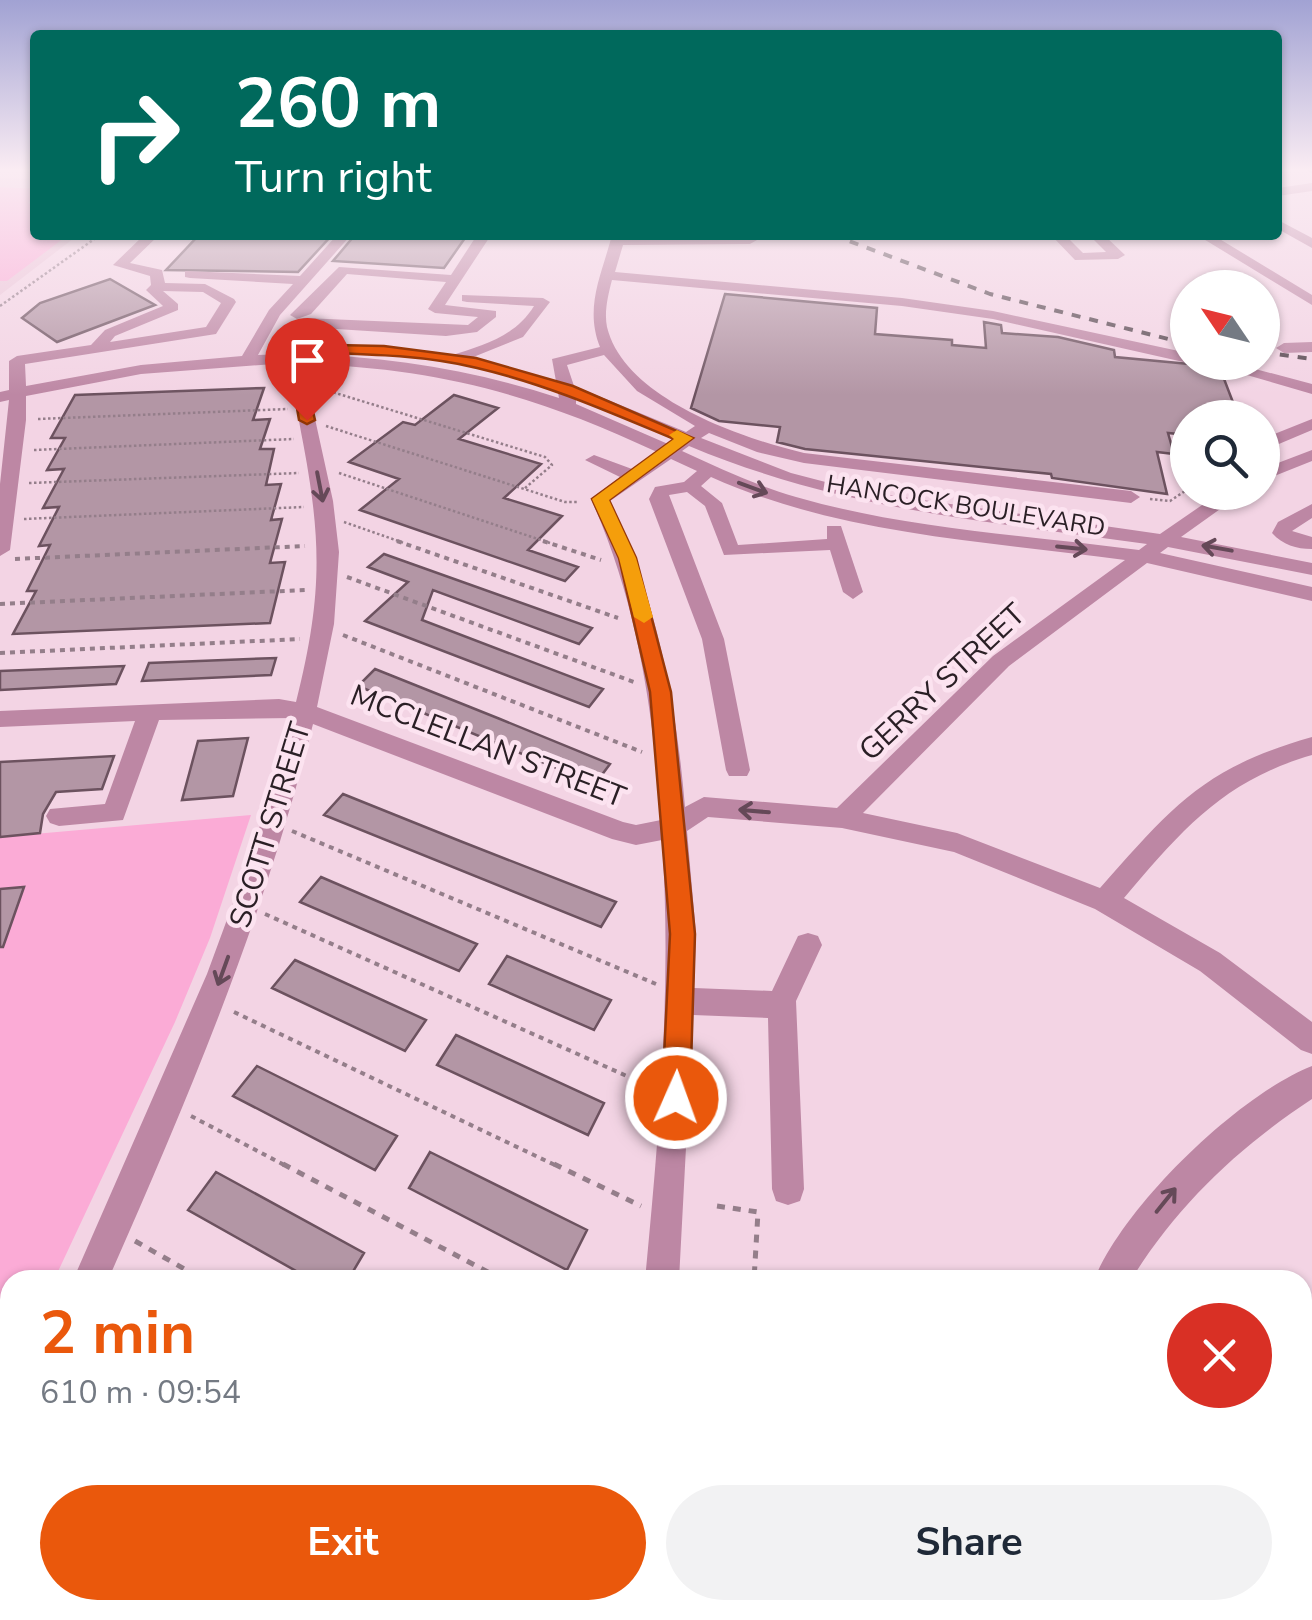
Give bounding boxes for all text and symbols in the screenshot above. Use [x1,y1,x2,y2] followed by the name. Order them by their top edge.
[235,56,441,152] text: 260 m
[70,70,200,200] icon: right
[235,147,432,208] text: Turn right
[1170,270,1280,380] north arrow
[1170,270,1280,510] map controls
[265,318,350,421] pin
[280,333,335,388] icon: arrive
[1170,400,1280,510] button: search
[824,467,1108,545] street label: HANCOCK BOULEVARD
[311,470,330,503] one-way arrow
[737,480,768,498] one-way arrow
[1201,538,1234,557] one-way arrow
[1055,539,1088,558] one-way arrow
[850,595,1034,770] street label: GERRY STREET
[344,675,631,818] street label: MCCLELLAN STREET
[220,717,321,933] street label: SCOTT STREET
[738,802,770,821] one-way arrow
[213,955,231,986] one-way arrow
[624,1046,728,1150] position arrow
[1155,1188,1177,1214] one-way arrow
[40,1292,195,1374] text: 2 min
[1167,1303,1272,1408] button: close
[40,1371,241,1414] text: 610 m · 09:54
[40,1485,646,1600] button: Exit
[666,1485,1272,1600] button: Share

